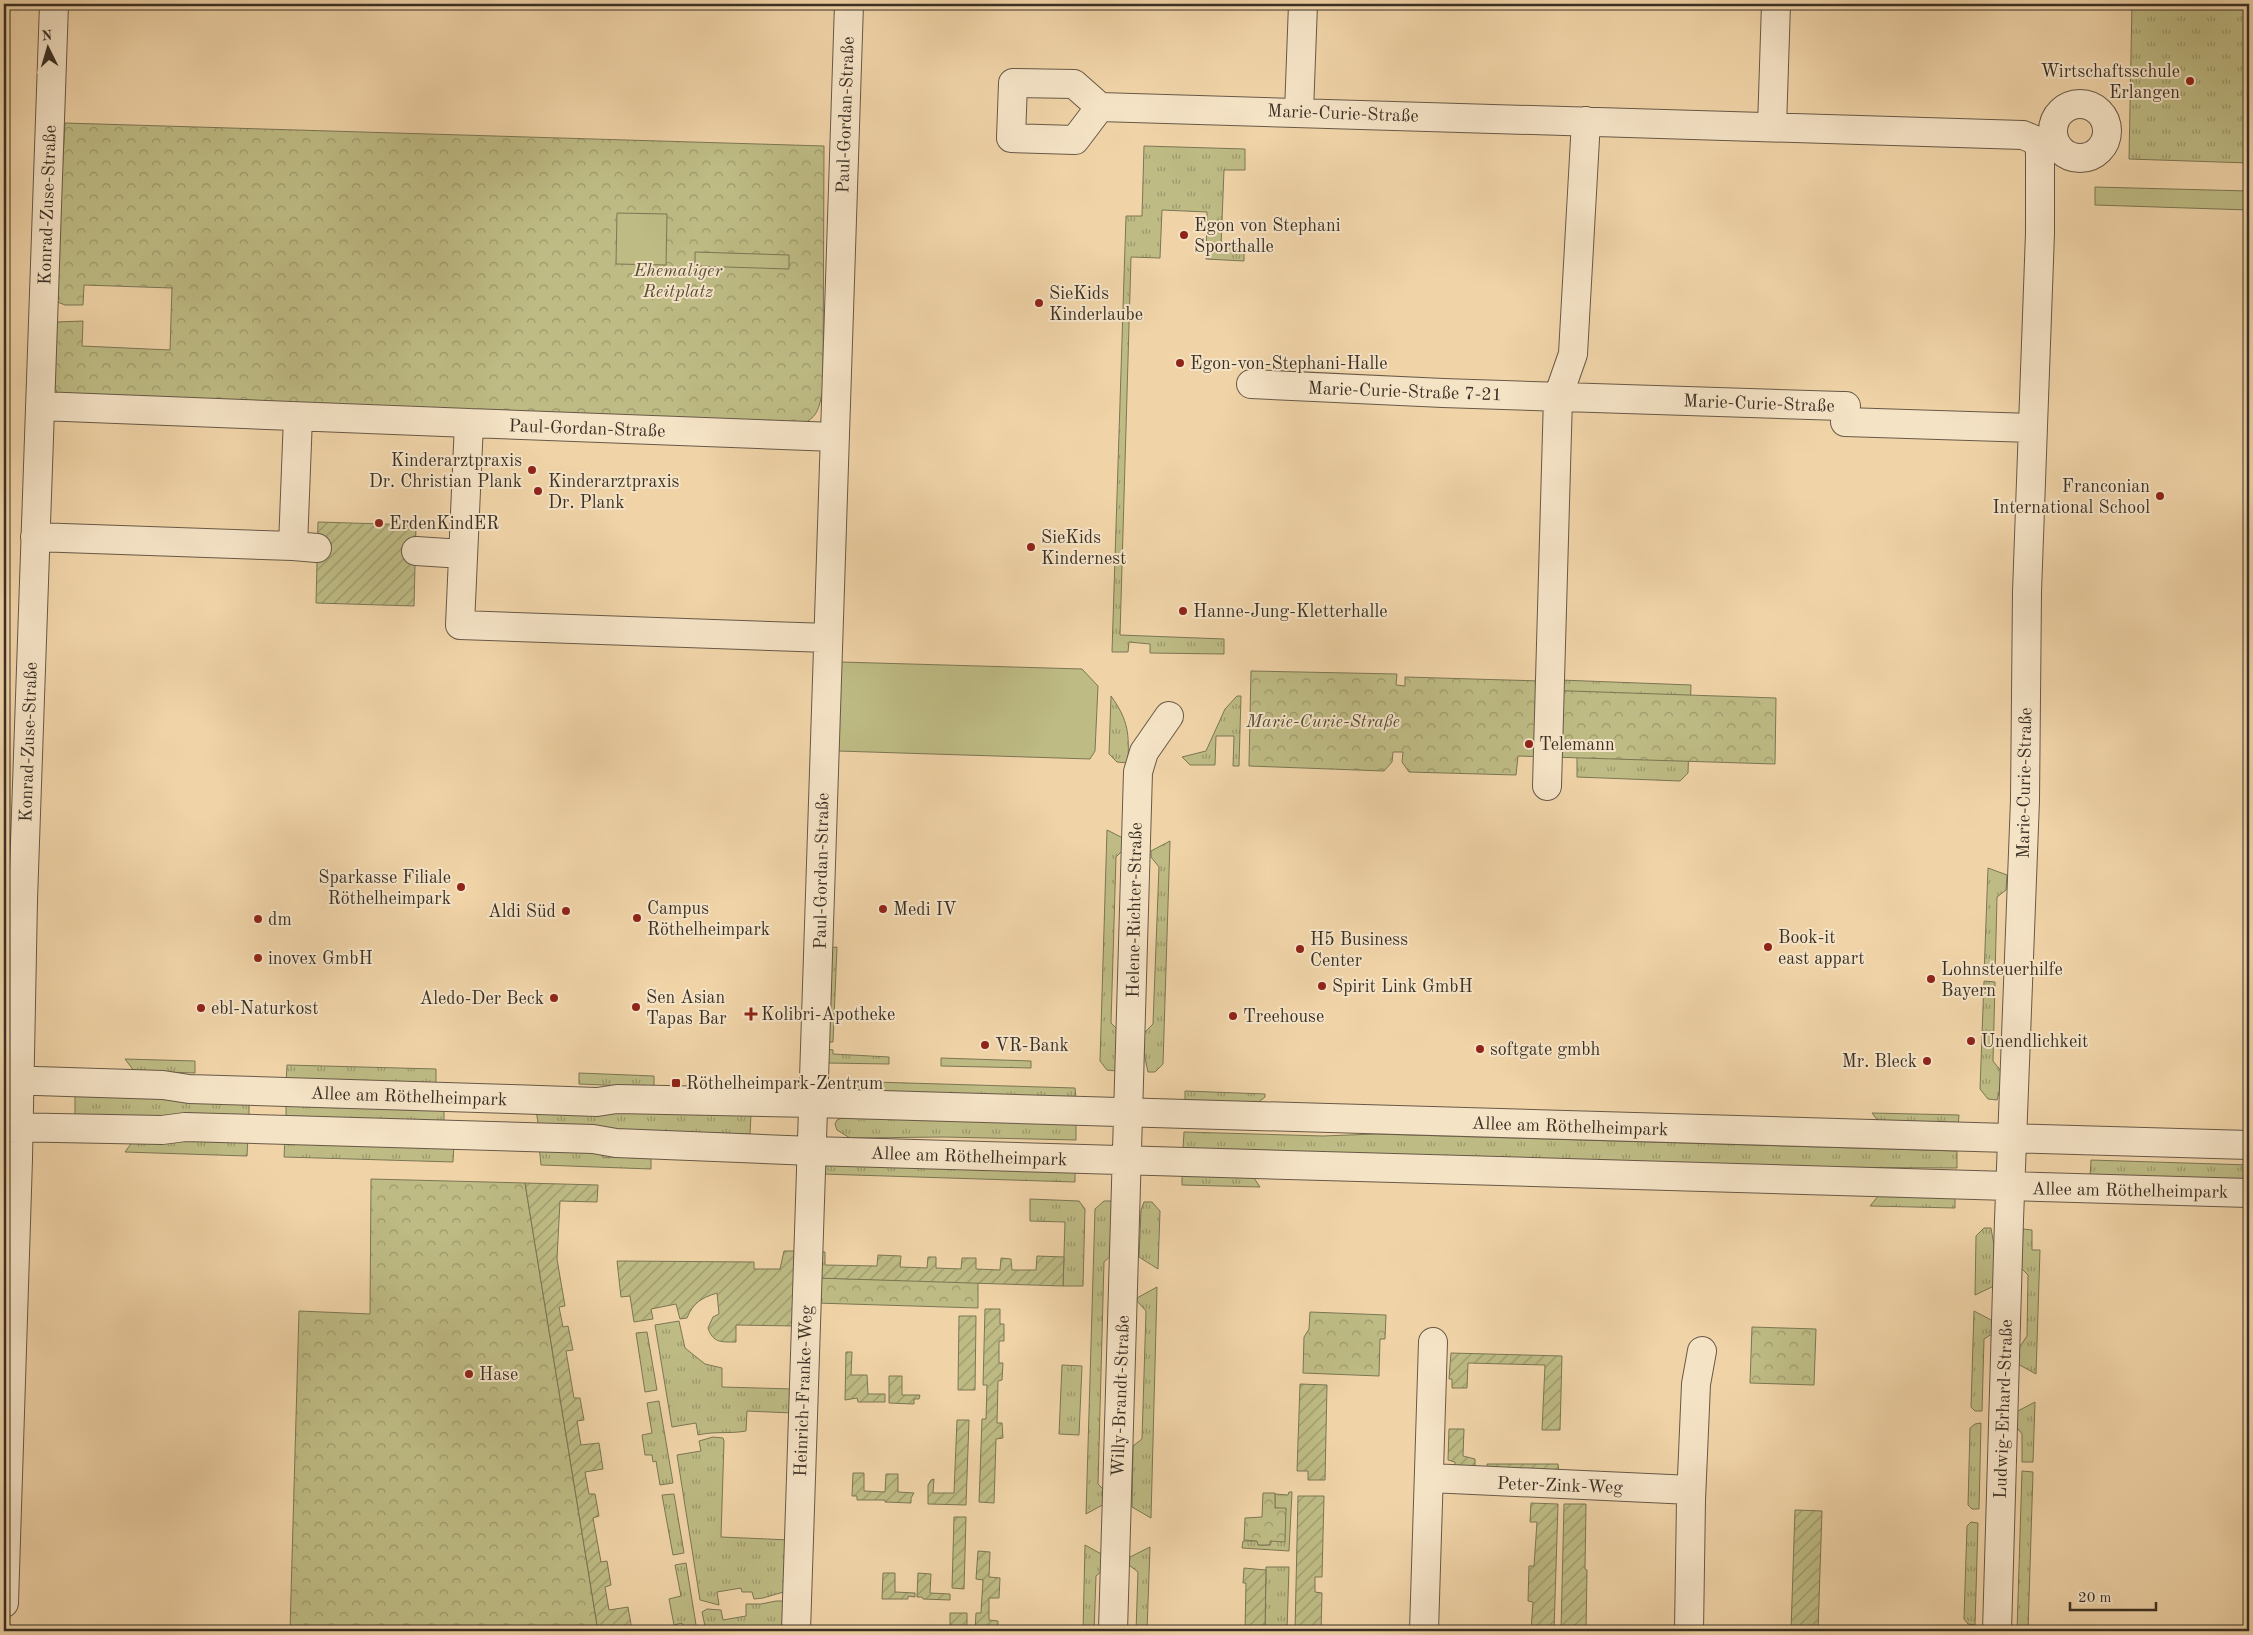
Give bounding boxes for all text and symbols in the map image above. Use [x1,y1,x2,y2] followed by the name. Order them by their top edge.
[22,22,72,72] north arrow
[41,29,53,43] text: N
[834,36,858,194] street label: Paul-Gordan-Straße
[2040,63,2180,102] place label: Wirtschaftsschule Erlangen
[2184,75,2196,87] marker: Wirtschaftsschule Erlangen
[1267,102,1419,126] street label: Marie-Curie-Straße
[36,125,60,285] street label: Konrad-Zuse-Straße
[1194,217,1341,256] place label: Egon von Stephani Sporthalle
[1178,229,1190,241] marker: Egon von Stephani Sporthalle
[633,262,723,301] park label: Ehemaliger Reitplatz
[1049,285,1143,324] place label: SieKids Kinderlaube
[1033,297,1045,309] marker: SieKids Kinderlaube
[1190,355,1388,373] place label: Egon-von-Stephani-Halle
[1174,357,1186,369] marker: Egon-von-Stephani-Halle
[1307,380,1502,404] street label: Marie-Curie-Straße 7-21
[1683,392,1835,416] street label: Marie-Curie-Straße
[508,417,666,441] street label: Paul-Gordan-Straße
[369,452,522,491] place label: Kinderarztpraxis Dr. Christian Plank
[526,464,538,476] marker: Kinderarztpraxis Dr. Christian Plank
[548,473,680,512] place label: Kinderarztpraxis Dr. Plank
[1993,478,2150,517] place label: Franconian International School
[532,485,544,497] marker: Kinderarztpraxis Dr. Plank
[2154,490,2166,502] marker: Franconian International School
[389,515,499,533] place label: ErdenKindER
[373,517,385,529] marker: ErdenKindER
[1041,529,1126,568] place label: SieKids Kindernest
[1025,541,1037,553] marker: SieKids Kindernest
[1193,603,1388,621] place label: Hanne-Jung-Kletterhalle
[1177,605,1189,617] marker: Hanne-Jung-Kletterhalle
[17,662,41,822] street label: Konrad-Zuse-Straße
[2015,707,2035,859] street label: Marie-Curie-Straße
[1245,713,1400,731] park label: Marie-Curie-Straße
[1539,736,1615,754] place label: Telemann
[1523,738,1535,750] marker: Telemann
[812,792,832,950] street label: Paul-Gordan-Straße
[1124,822,1146,998] street label: Helene-Richter-Straße
[318,869,451,908] place label: Sparkasse Filiale Röthelheimpark
[455,881,467,893] marker: Sparkasse Filiale Röthelheimpark
[647,900,770,939] place label: Campus Röthelheimpark
[893,901,957,919] place label: Medi IV
[488,903,556,921] place label: Aldi Süd
[877,903,889,915] marker: Medi IV
[560,905,572,917] marker: Aldi Süd
[268,911,292,929] place label: dm
[631,912,643,924] marker: Campus Röthelheimpark
[252,913,264,925] marker: dm
[1778,929,1864,968] place label: Book-it east appart
[1310,931,1408,970] place label: H5 Business Center
[1762,941,1774,953] marker: Book-it east appart
[1294,943,1306,955] marker: H5 Business Center
[268,950,373,968] place label: inovex GmbH
[252,952,264,964] marker: inovex GmbH
[1941,961,2063,1000] place label: Lohnsteuerhilfe Bayern
[1925,973,1937,985] marker: Lohnsteuerhilfe Bayern
[1332,978,1473,996] place label: Spirit Link GmbH
[1316,980,1328,992] marker: Spirit Link GmbH
[646,989,727,1028] place label: Sen Asian Tapas Bar
[419,990,544,1008] place label: Aledo-Der Beck
[548,992,560,1004] marker: Aledo-Der Beck
[211,1000,318,1018] place label: ebl-Naturkost
[630,1001,642,1013] marker: Sen Asian Tapas Bar
[195,1002,207,1014] marker: ebl-Naturkost
[761,1006,895,1024] place label: Kolibri-Apotheke
[745,1008,757,1020] marker: Kolibri-Apotheke
[1243,1008,1324,1026] place label: Treehouse
[1227,1010,1239,1022] marker: Treehouse
[1981,1033,2088,1051] place label: Unendlichkeit
[1965,1035,1977,1047] marker: Unendlichkeit
[995,1037,1069,1055] place label: VR-Bank
[979,1039,991,1051] marker: VR-Bank
[1490,1041,1600,1059] place label: softgate gmbh
[1474,1043,1486,1055] marker: softgate gmbh
[1842,1053,1917,1071] place label: Mr. Bleck
[1921,1055,1933,1067] marker: Mr. Bleck
[686,1075,883,1093] place label: Röthelheimpark-Zentrum
[670,1077,682,1089] marker: Röthelheimpark-Zentrum
[310,1085,507,1109] street label: Allee am Röthelheimpark
[1471,1115,1668,1139] street label: Allee am Röthelheimpark
[870,1145,1067,1169] street label: Allee am Röthelheimpark
[2032,1180,2228,1202] street label: Allee am Röthelheimpark
[792,1305,816,1477] street label: Heinrich-Franke-Weg
[1109,1315,1133,1477] street label: Willy-Brandt-Straße
[1992,1319,2016,1499] street label: Ludwig-Erhard-Straße
[479,1366,518,1384] place label: Hase
[463,1368,475,1380] marker: Hase
[1497,1475,1624,1497] street label: Peter-Zink-Weg
[2070,1580,2157,1612] scale bar
[2078,1591,2112,1606] text: 20 m

